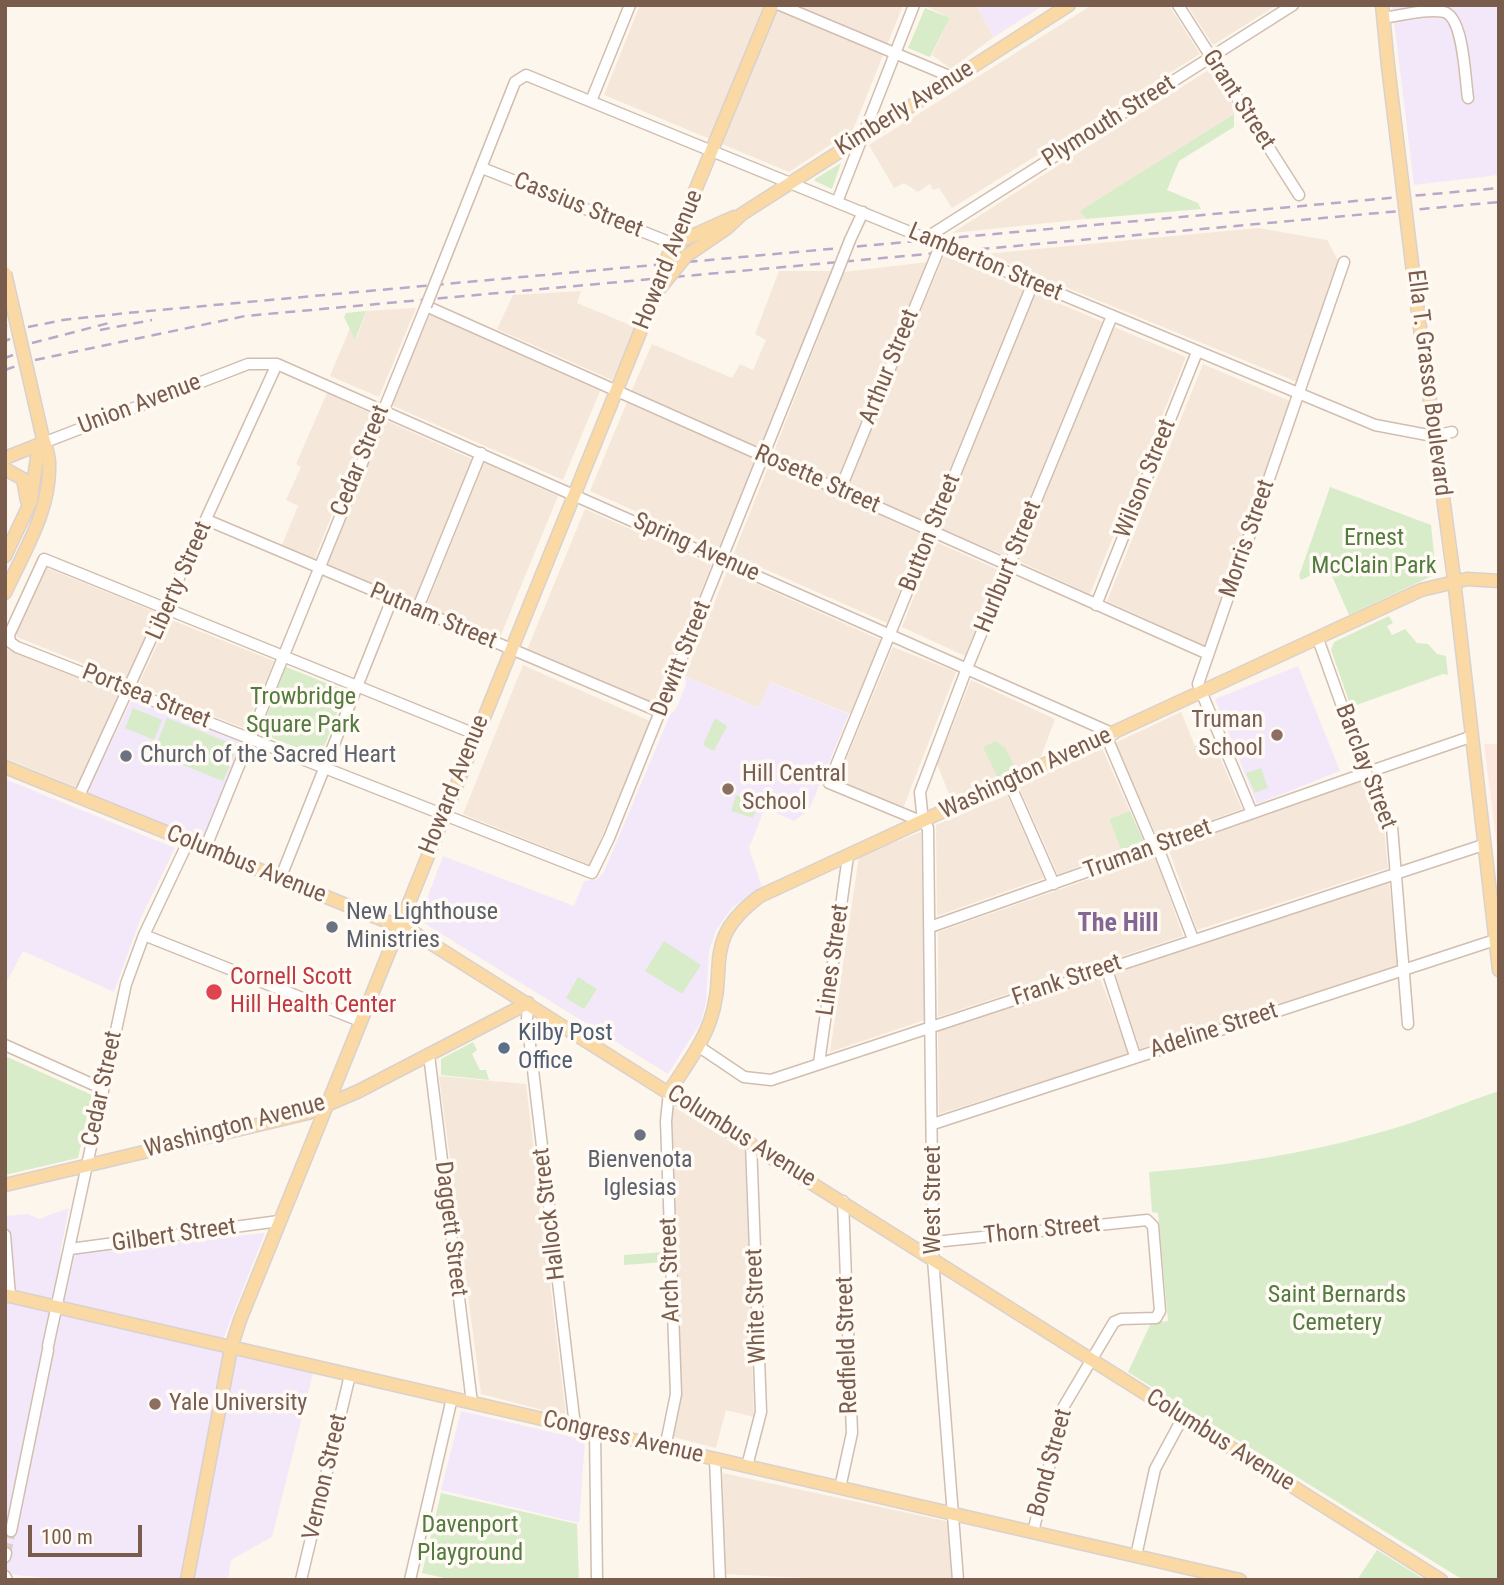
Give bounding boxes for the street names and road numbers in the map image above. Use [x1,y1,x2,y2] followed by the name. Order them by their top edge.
[1195,45,1281,155] street label: Grant Street
[831,55,979,163] street label: Kimberly Avenue
[1037,70,1181,174] street label: Plymouth Street
[509,167,647,245] street label: Cassius Street
[628,186,710,334] street label: Howard Avenue
[904,218,1066,308] street label: Lamberton Street
[1400,268,1456,498] street label: Ella T. Grasso Boulevard
[854,305,926,429] street label: Arthur Street
[75,368,205,442] street label: Union Avenue
[326,401,396,521] street label: Cedar Street
[1109,415,1183,543] street label: Wilson Street
[750,440,884,520] street label: Rosette Street
[894,470,968,596] street label: Button Street
[1214,476,1282,602] street label: Morris Street
[970,497,1048,637] street label: Hurlburt Street
[628,507,764,589] street label: Spring Avenue
[141,517,219,645] street label: Liberty Street
[365,577,501,657] street label: Putnam Street
[646,597,718,721] street label: Dewitt Street
[78,658,214,736] street label: Portsea Street
[1328,701,1402,833] street label: Barclay Street
[414,711,496,859] street label: Howard Avenue
[936,722,1116,826] street label: Washington Avenue
[1080,814,1216,886] street label: Truman Street
[162,820,330,910] street label: Columbus Avenue
[812,902,856,1018] street label: Lines Street
[1009,949,1125,1013] street label: Frank Street
[1146,997,1282,1065] street label: Adeline Street
[77,1029,129,1149] street label: Cedar Street
[661,1080,821,1194] street label: Columbus Avenue
[141,1089,329,1165] street label: Washington Avenue
[528,1146,572,1282] street label: Hallock Street
[920,1146,948,1254] street label: West Street
[427,1160,473,1298] street label: Daggett Street
[982,1211,1102,1251] street label: Thorn Street
[110,1213,238,1259] street label: Gilbert Street
[655,1217,687,1323] street label: Arch Street
[741,1248,773,1364] street label: White Street
[831,1276,865,1414] street label: Redfield Street
[1140,1384,1300,1498] street label: Columbus Avenue
[540,1406,706,1470] street label: Congress Avenue
[1023,1406,1079,1520] street label: Bond Street
[298,1411,354,1543] street label: Vernon Street

